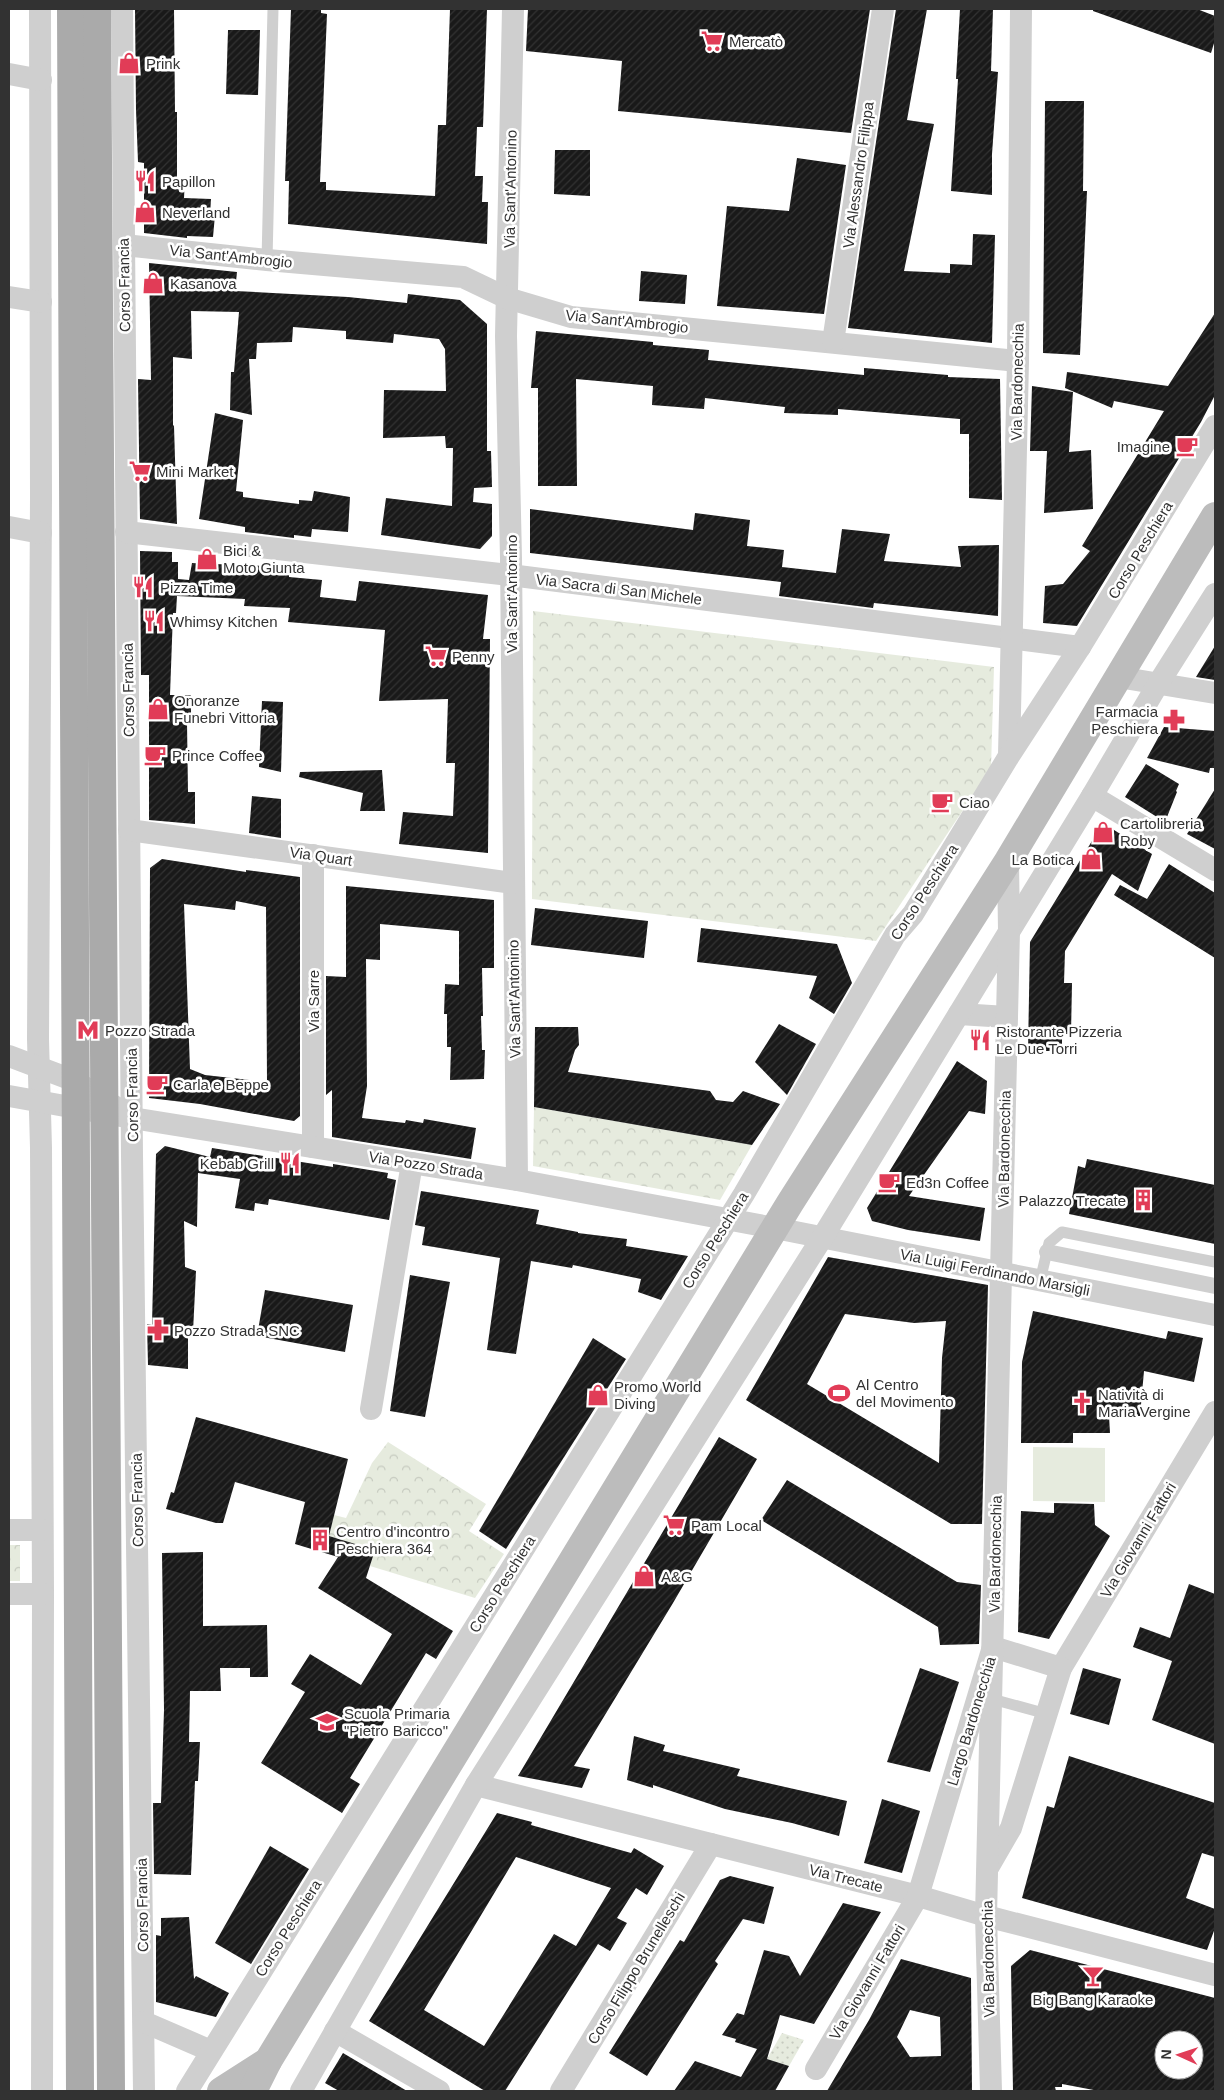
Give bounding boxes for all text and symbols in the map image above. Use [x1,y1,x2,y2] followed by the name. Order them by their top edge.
[699,28,725,54] supermarket icon: Mercatò
[729,33,783,50] place label: Mercatò
[116,50,142,76] shop icon: Prink
[146,55,181,72] place label: Prink
[839,100,877,250] street label: Via Alessandro Filippa
[500,130,520,248] street label: Via Sant'Antonino
[132,168,158,194] restaurant icon: Papillon
[162,173,215,190] place label: Papillon
[132,199,158,225] shop icon: Neverland
[162,204,230,221] place label: Neverland
[115,237,133,332] street label: Corso Francia
[169,241,293,271] street label: Via Sant'Ambrogio
[140,270,166,296] shop icon: Kasanova
[170,275,237,292] place label: Kasanova
[565,306,689,336] street label: Via Sant'Ambrogio
[1007,323,1027,441] street label: Via Bardonecchia
[1174,433,1200,459] cafe icon: Imagine
[1117,438,1170,455] place label: Imagine
[127,458,153,484] supermarket icon: Mini Market
[156,463,234,480] place label: Mini Market
[1104,498,1176,602] street label: Corso Peschiera
[503,535,520,653] street label: Via Sant'Antonino
[223,542,305,576] place label: Bici & Moto Giunta
[194,546,220,572] shop icon: Bici & Moto Giunta
[535,570,703,608] street label: Via Sacra di San Michele
[130,574,156,600] restaurant icon: Pizza Time
[160,579,233,596] place label: Pizza Time
[141,608,167,634] restaurant icon: Whimsy Kitchen
[170,613,278,630] place label: Whimsy Kitchen
[119,642,137,737] street label: Corso Francia
[423,643,449,669] supermarket icon: Penny
[452,648,495,665] place label: Penny
[174,692,276,726] place label: Onoranze Funebri Vittoria
[145,696,171,722] shop icon: Onoranze Funebri Vittoria
[1091,703,1159,737] place label: Farmacia Peschiera
[1161,707,1187,733] pharmacy icon: Farmacia Peschiera
[142,742,168,768] cafe icon: Prince Coffee
[172,747,263,764] place label: Prince Coffee
[929,789,955,815] cafe icon: Ciao
[959,794,990,811] place label: Ciao
[1120,815,1202,849] place label: Cartolibreria Roby
[1090,819,1116,845] shop icon: Cartolibreria Roby
[887,840,962,943] street label: Corso Peschiera
[289,843,354,869] street label: Via Quart
[1078,846,1104,872] shop icon: La Botica
[1011,851,1075,868] place label: La Botica
[504,940,524,1058] street label: Via Sant'Antonino
[305,970,322,1032] street label: Via Sarre
[75,1017,101,1043] metro station icon: Pozzo Strada
[105,1022,196,1039] place label: Pozzo Strada
[996,1023,1123,1057] place label: Ristorante Pizzeria Le Due Torri
[967,1027,993,1053] restaurant icon: Ristorante Pizzeria Le Due Torri
[123,1047,141,1142] street label: Corso Francia
[144,1071,170,1097] cafe icon: Carla e Beppe
[173,1076,269,1093] place label: Carla e Beppe
[994,1090,1014,1208] street label: Via Bardonecchia
[368,1148,485,1183] street label: Via Pozzo Strada
[277,1150,303,1176] restaurant icon: Kebab Grill
[200,1155,274,1172] place label: Kebab Grill
[876,1169,902,1195] cafe icon: Ed3n Coffee
[906,1174,989,1191] place label: Ed3n Coffee
[1130,1187,1156,1213] building icon: Palazzo Trecate
[678,1188,752,1292] street label: Corso Peschiera
[1018,1192,1126,1209] place label: Palazzo Trecate
[899,1245,1091,1299] street label: Via Luigi Ferdinando Marsigli
[145,1317,171,1343] pharmacy icon: Pozzo Strada SNC
[174,1322,300,1339] place label: Pozzo Strada SNC
[856,1376,954,1410] place label: Al Centro del Movimento
[614,1378,701,1412] place label: Promo World Diving
[826,1380,852,1406] sports icon: Al Centro del Movimento
[585,1382,611,1408] shop icon: Promo World Diving
[1098,1386,1191,1420] place label: Natività di Maria Vergine
[1069,1390,1095,1416] church icon: Natività di Maria Vergine
[128,1452,146,1547] street label: Corso Francia
[1097,1479,1179,1601] street label: Via Giovanni Fattori
[985,1495,1005,1613] street label: Via Bardonecchia
[661,1512,687,1538] supermarket icon: Pam Local
[691,1517,762,1534] place label: Pam Local
[336,1523,450,1557] place label: Centro d'incontro Peschiera 364
[307,1527,333,1553] building icon: Centro d'incontro Peschiera 364
[465,1532,539,1636] street label: Corso Peschiera
[631,1563,657,1589] shop icon: A&G
[661,1568,693,1585] place label: A&G
[943,1654,999,1788] street label: Largo Bardonecchia
[344,1705,451,1739] place label: Scuola Primaria "Pietro Baricco"
[314,1709,340,1735] school or university icon: Scuola Primaria "Pietro Baricco"
[133,1857,151,1952] street label: Corso Francia
[807,1861,885,1895] street label: Via Trecate
[251,1876,325,1980] street label: Corso Peschiera
[584,1889,688,2047] street label: Corso Filippo Brunelleschi
[978,1900,998,2018] street label: Via Bardonecchia
[826,1921,908,2043] street label: Via Giovanni Fattori
[1080,1963,1106,1989] bar icon: Big Bang Karaoke
[1033,1991,1153,2008] place label: Big Bang Karaoke
[1154,2030,1204,2080] north arrow
[1158,2049,1174,2060] text: N

